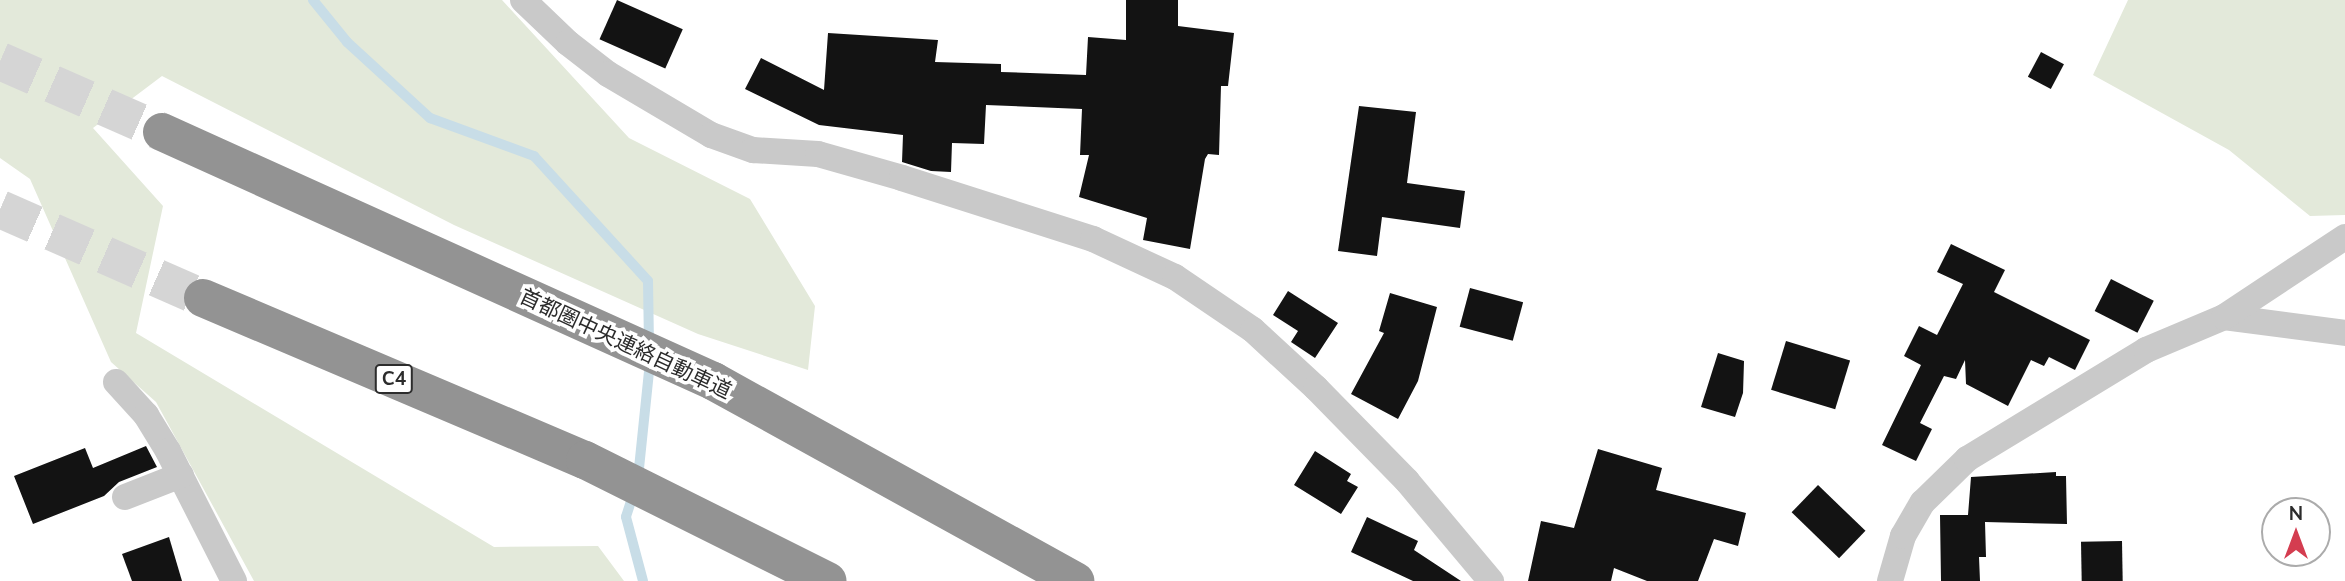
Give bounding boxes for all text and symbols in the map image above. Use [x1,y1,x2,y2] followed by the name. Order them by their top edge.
[516,283,736,403] street label: 首都圏中央連絡自動車道
[375,364,413,394] road number: C4
[2261,497,2331,567] north arrow
[2289,501,2303,525] text: N

